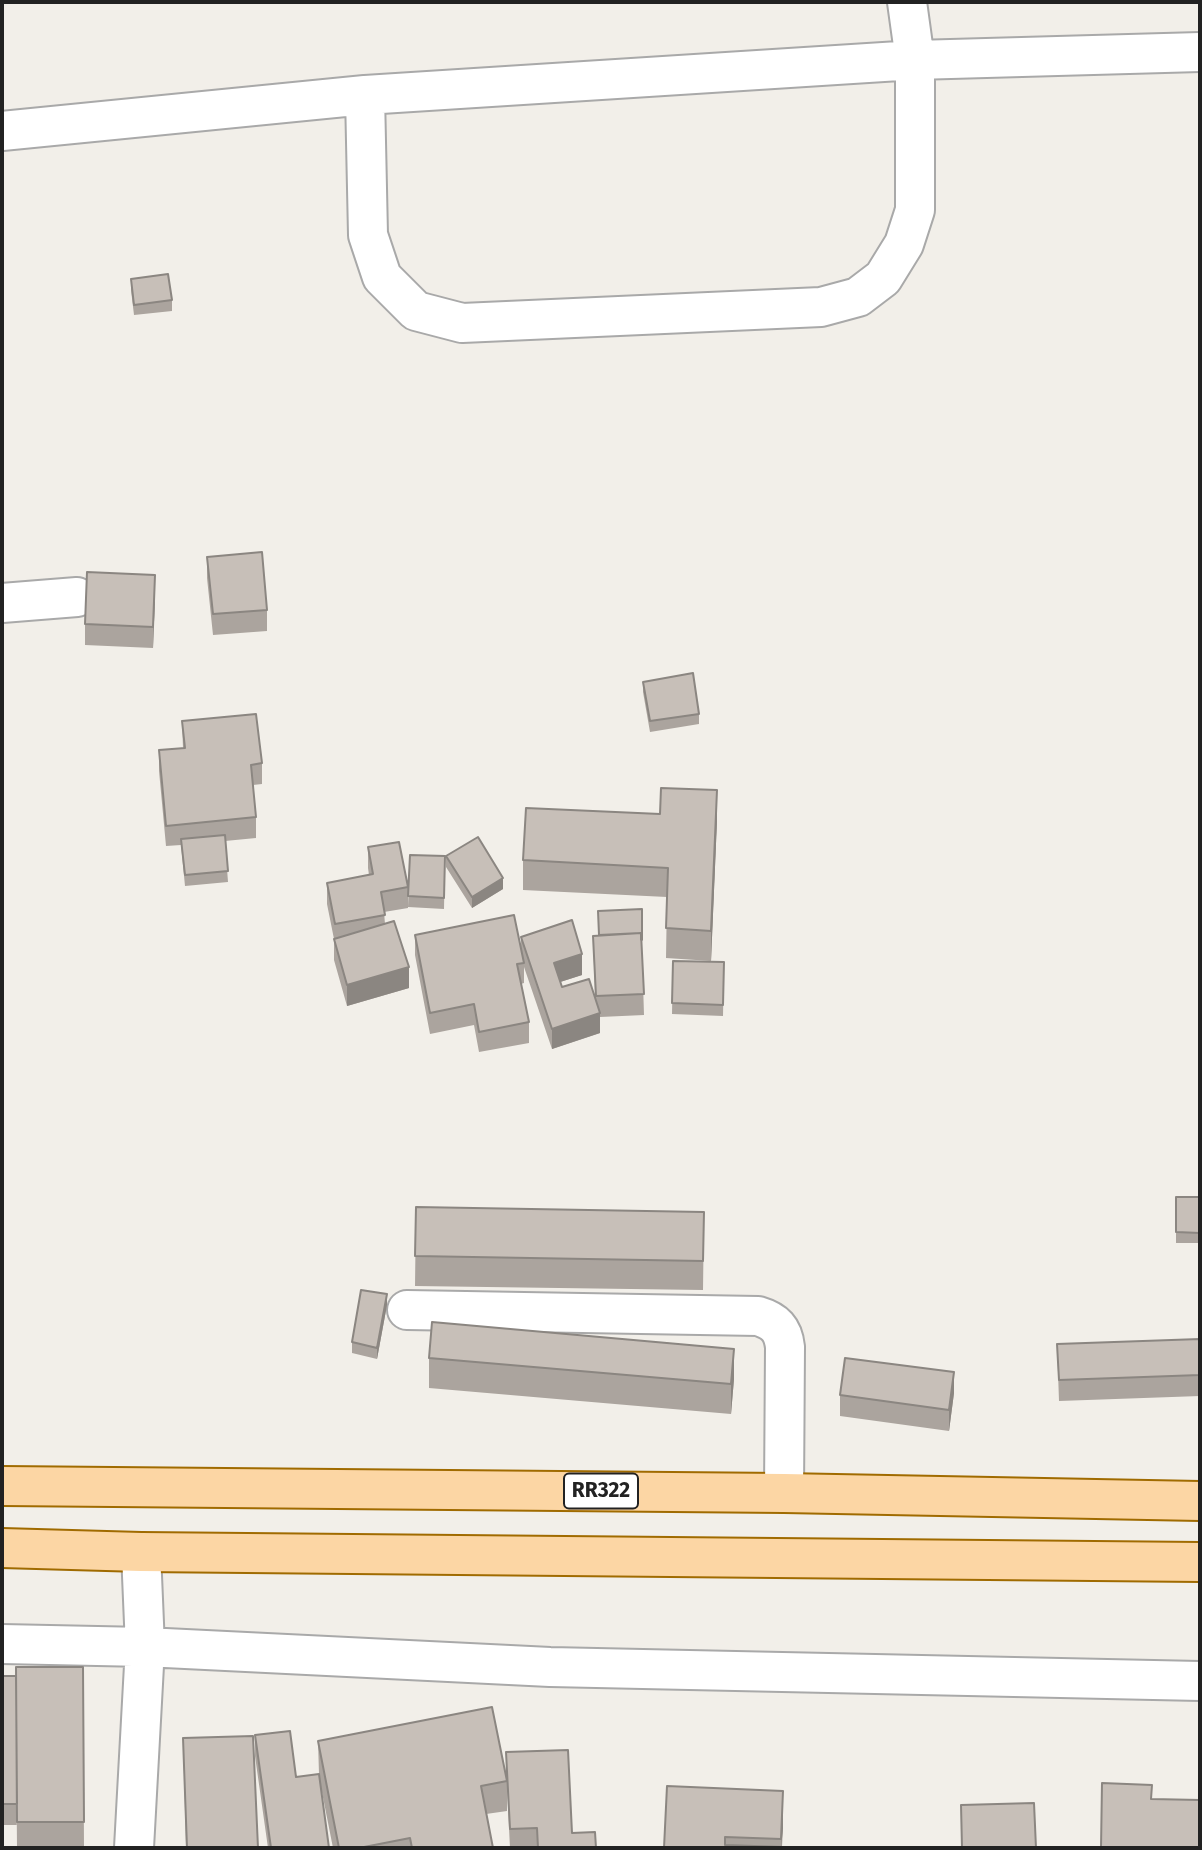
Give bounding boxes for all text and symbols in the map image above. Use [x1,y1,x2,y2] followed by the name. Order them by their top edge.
[564,1474,638,1508] road number: RR322

